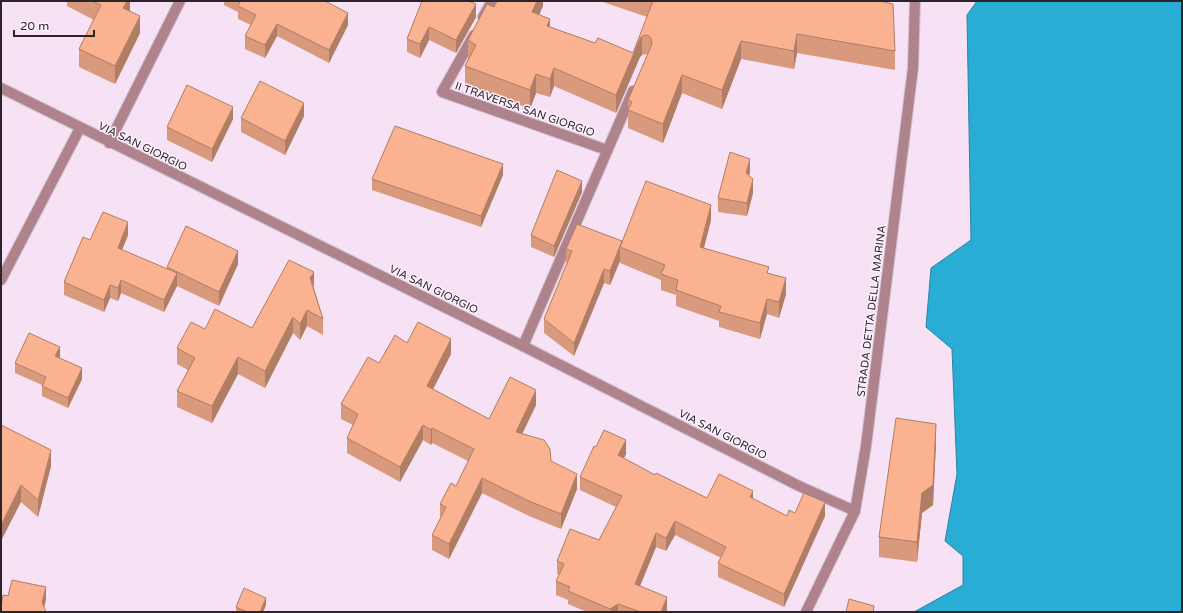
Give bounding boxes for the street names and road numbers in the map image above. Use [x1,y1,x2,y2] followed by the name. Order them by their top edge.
[453,79,597,140] street label: II TRAVERSA SAN GIORGIO
[96,119,189,174] street label: VIA SAN GIORGIO
[855,224,888,398] street label: STRADA DETTA DELLA MARINA
[387,262,480,317] street label: VIA SAN GIORGIO
[677,407,769,462] street label: VIA SAN GIORGIO

